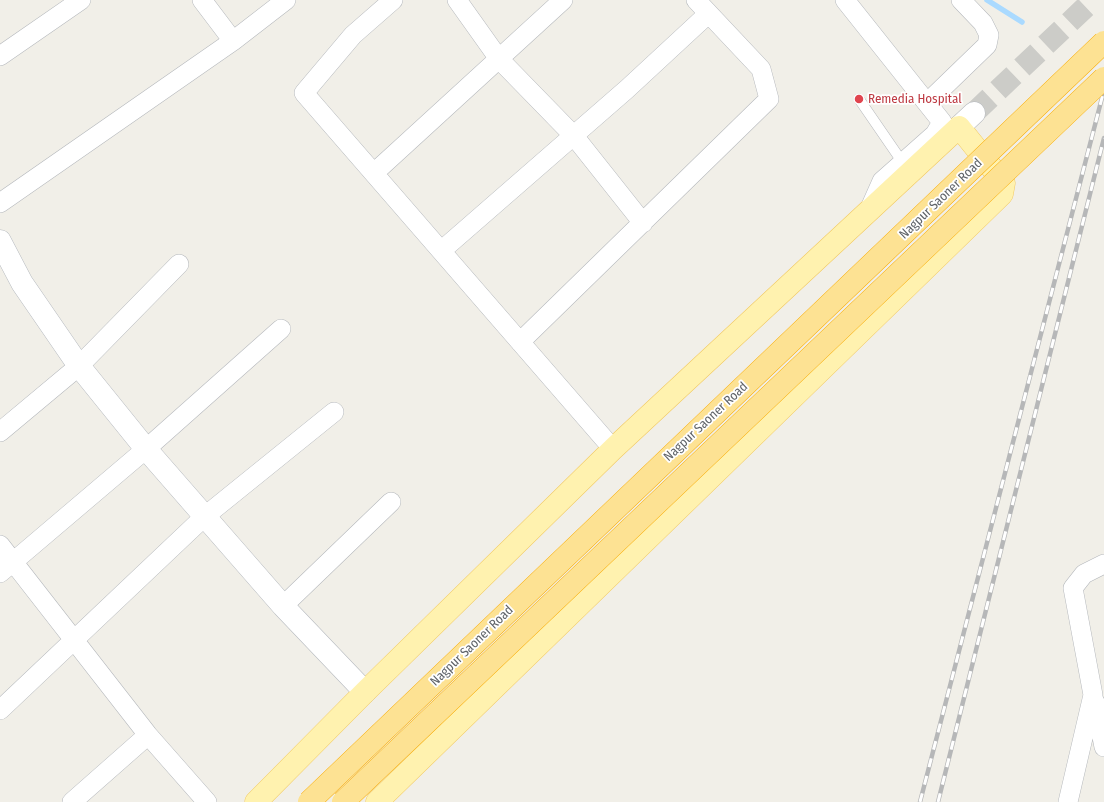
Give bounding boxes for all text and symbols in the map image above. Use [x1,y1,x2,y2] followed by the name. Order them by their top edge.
[868,91,962,107] place label: Remedia Hospital
[853,93,865,105] marker: Remedia Hospital
[896,156,986,242] street label: Nagpur Saoner Road
[661,379,751,465] street label: Nagpur Saoner Road
[427,603,517,689] street label: Nagpur Saoner Road

